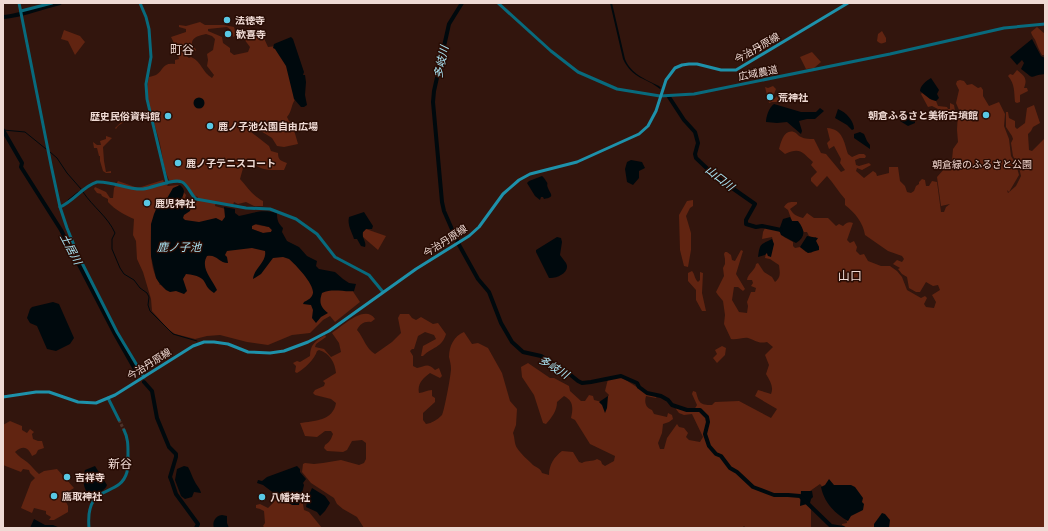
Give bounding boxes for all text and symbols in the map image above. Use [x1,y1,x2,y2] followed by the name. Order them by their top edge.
[235,13,265,28] place label: 法徳寺
[222,15,232,25] marker: 法徳寺
[236,27,266,42] place label: 歓喜寺
[223,29,233,39] marker: 歓喜寺
[732,29,782,67] street label: 今治丹原線
[170,41,194,58] district label: 町谷
[430,43,452,80] water label: 多岐川
[737,62,779,84] street label: 広域農道
[778,90,809,105] place label: 荒神社
[765,92,775,102] marker: 荒神社
[868,108,978,123] place label: 朝倉ふるさと美術古墳館
[90,109,160,124] place label: 歴史民俗資料館
[981,110,991,120] marker: 朝倉ふるさと美術古墳館
[163,111,173,121] marker: 歴史民俗資料館
[218,119,318,134] place label: 鹿ノ子池公園自由広場
[205,121,215,131] marker: 鹿ノ子池公園自由広場
[186,156,276,171] place label: 鹿ノ子テニスコート
[932,157,1032,172] park label: 朝倉緑のふるさと公園
[173,158,183,168] marker: 鹿ノ子テニスコート
[702,162,739,195] water label: 山口川
[155,196,196,211] place label: 鹿児神社
[142,198,152,208] marker: 鹿児神社
[420,221,470,261] street label: 今治丹原線
[56,231,86,268] water label: 土居川
[157,239,202,255] water label: 鹿ノ子池
[838,267,862,284] district label: 山口
[124,344,174,384] street label: 今治丹原線
[536,351,573,383] water label: 多岐川
[108,455,132,472] district label: 新谷
[75,470,105,485] place label: 吉祥寺
[62,472,72,482] marker: 吉祥寺
[62,489,103,504] place label: 鷹取神社
[270,490,311,505] place label: 八幡神社
[49,491,59,501] marker: 鷹取神社
[257,492,267,502] marker: 八幡神社

